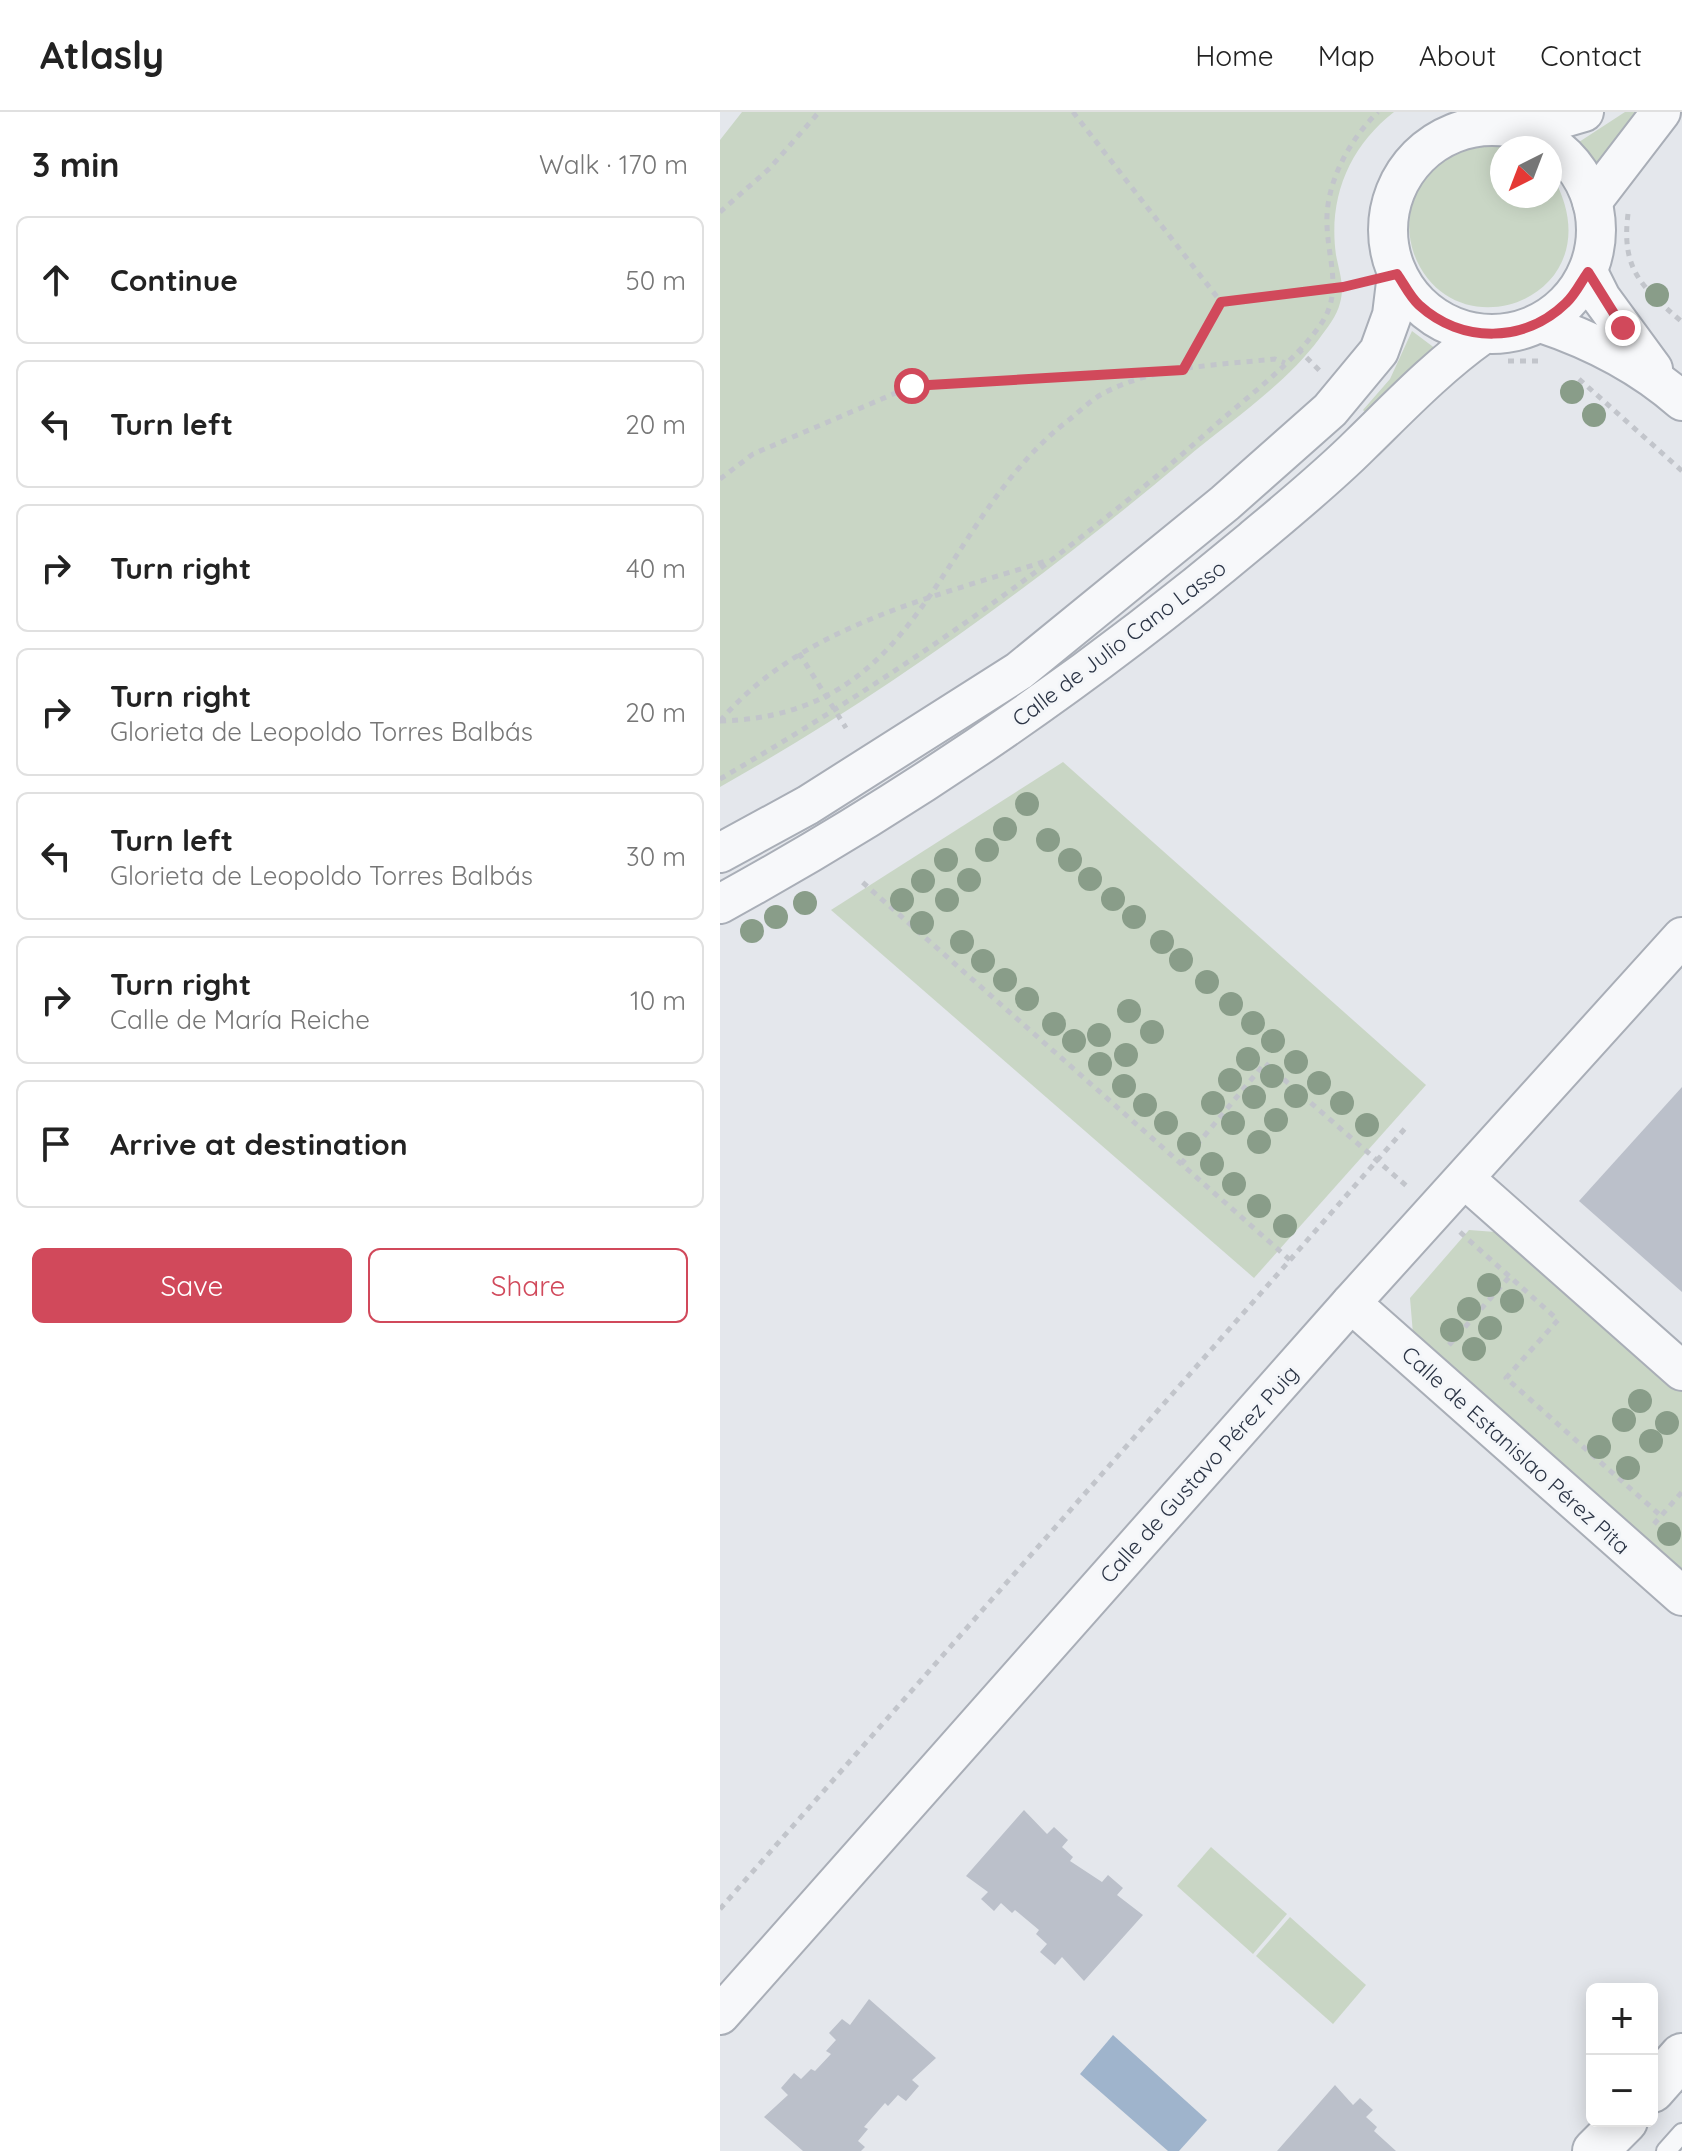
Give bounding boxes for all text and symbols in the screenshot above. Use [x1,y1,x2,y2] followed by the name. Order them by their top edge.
[40,31,164,79] text: Atlasly
[1195,38,1274,73] text: Home
[1318,38,1375,73] text: Map
[1419,38,1496,73] text: About
[1540,38,1642,73] text: Contact
[1490,136,1562,208] north arrow
[32,143,119,186] text: 3 min
[539,148,688,181] text: Walk · 170 m
[34,258,78,302] icon: ahead
[110,261,238,299] text: Continue
[626,264,686,297] text: 50 m
[1605,310,1641,346] route end
[894,368,930,404] route start
[34,402,78,446] icon: left
[110,405,233,443] text: Turn left
[625,408,686,441] text: 20 m
[34,546,78,590] icon: right
[110,549,251,587] text: Turn right
[626,552,686,585] text: 40 m
[1006,553,1232,733] street label: Calle de Julio Cano Lasso
[110,677,251,715] text: Turn right
[34,690,78,734] icon: right
[625,696,686,729] text: 20 m
[110,715,533,748] text: Glorieta de Leopoldo Torres Balbás
[110,821,233,859] text: Turn left
[34,834,78,878] icon: left
[626,840,686,873] text: 30 m
[110,859,533,892] text: Glorieta de Leopoldo Torres Balbás
[110,965,251,1003] text: Turn right
[34,978,78,1022] icon: right
[630,984,686,1017] text: 10 m
[110,1003,370,1036] text: Calle de María Reiche
[34,1122,78,1166] icon: arrive
[110,1125,408,1163] text: Arrive at destination
[32,1248,352,1323] button: Save
[368,1248,688,1323] button: Share
[1396,1340,1636,1560] street label: Calle de Estanislao Pérez Pita
[1094,1359,1304,1589] street label: Calle de Gustavo Pérez Puig
[1586,1983,1658,2127] map controls
[1586,1983,1658,2055] button: +
[1586,2055,1658,2127] button: −

